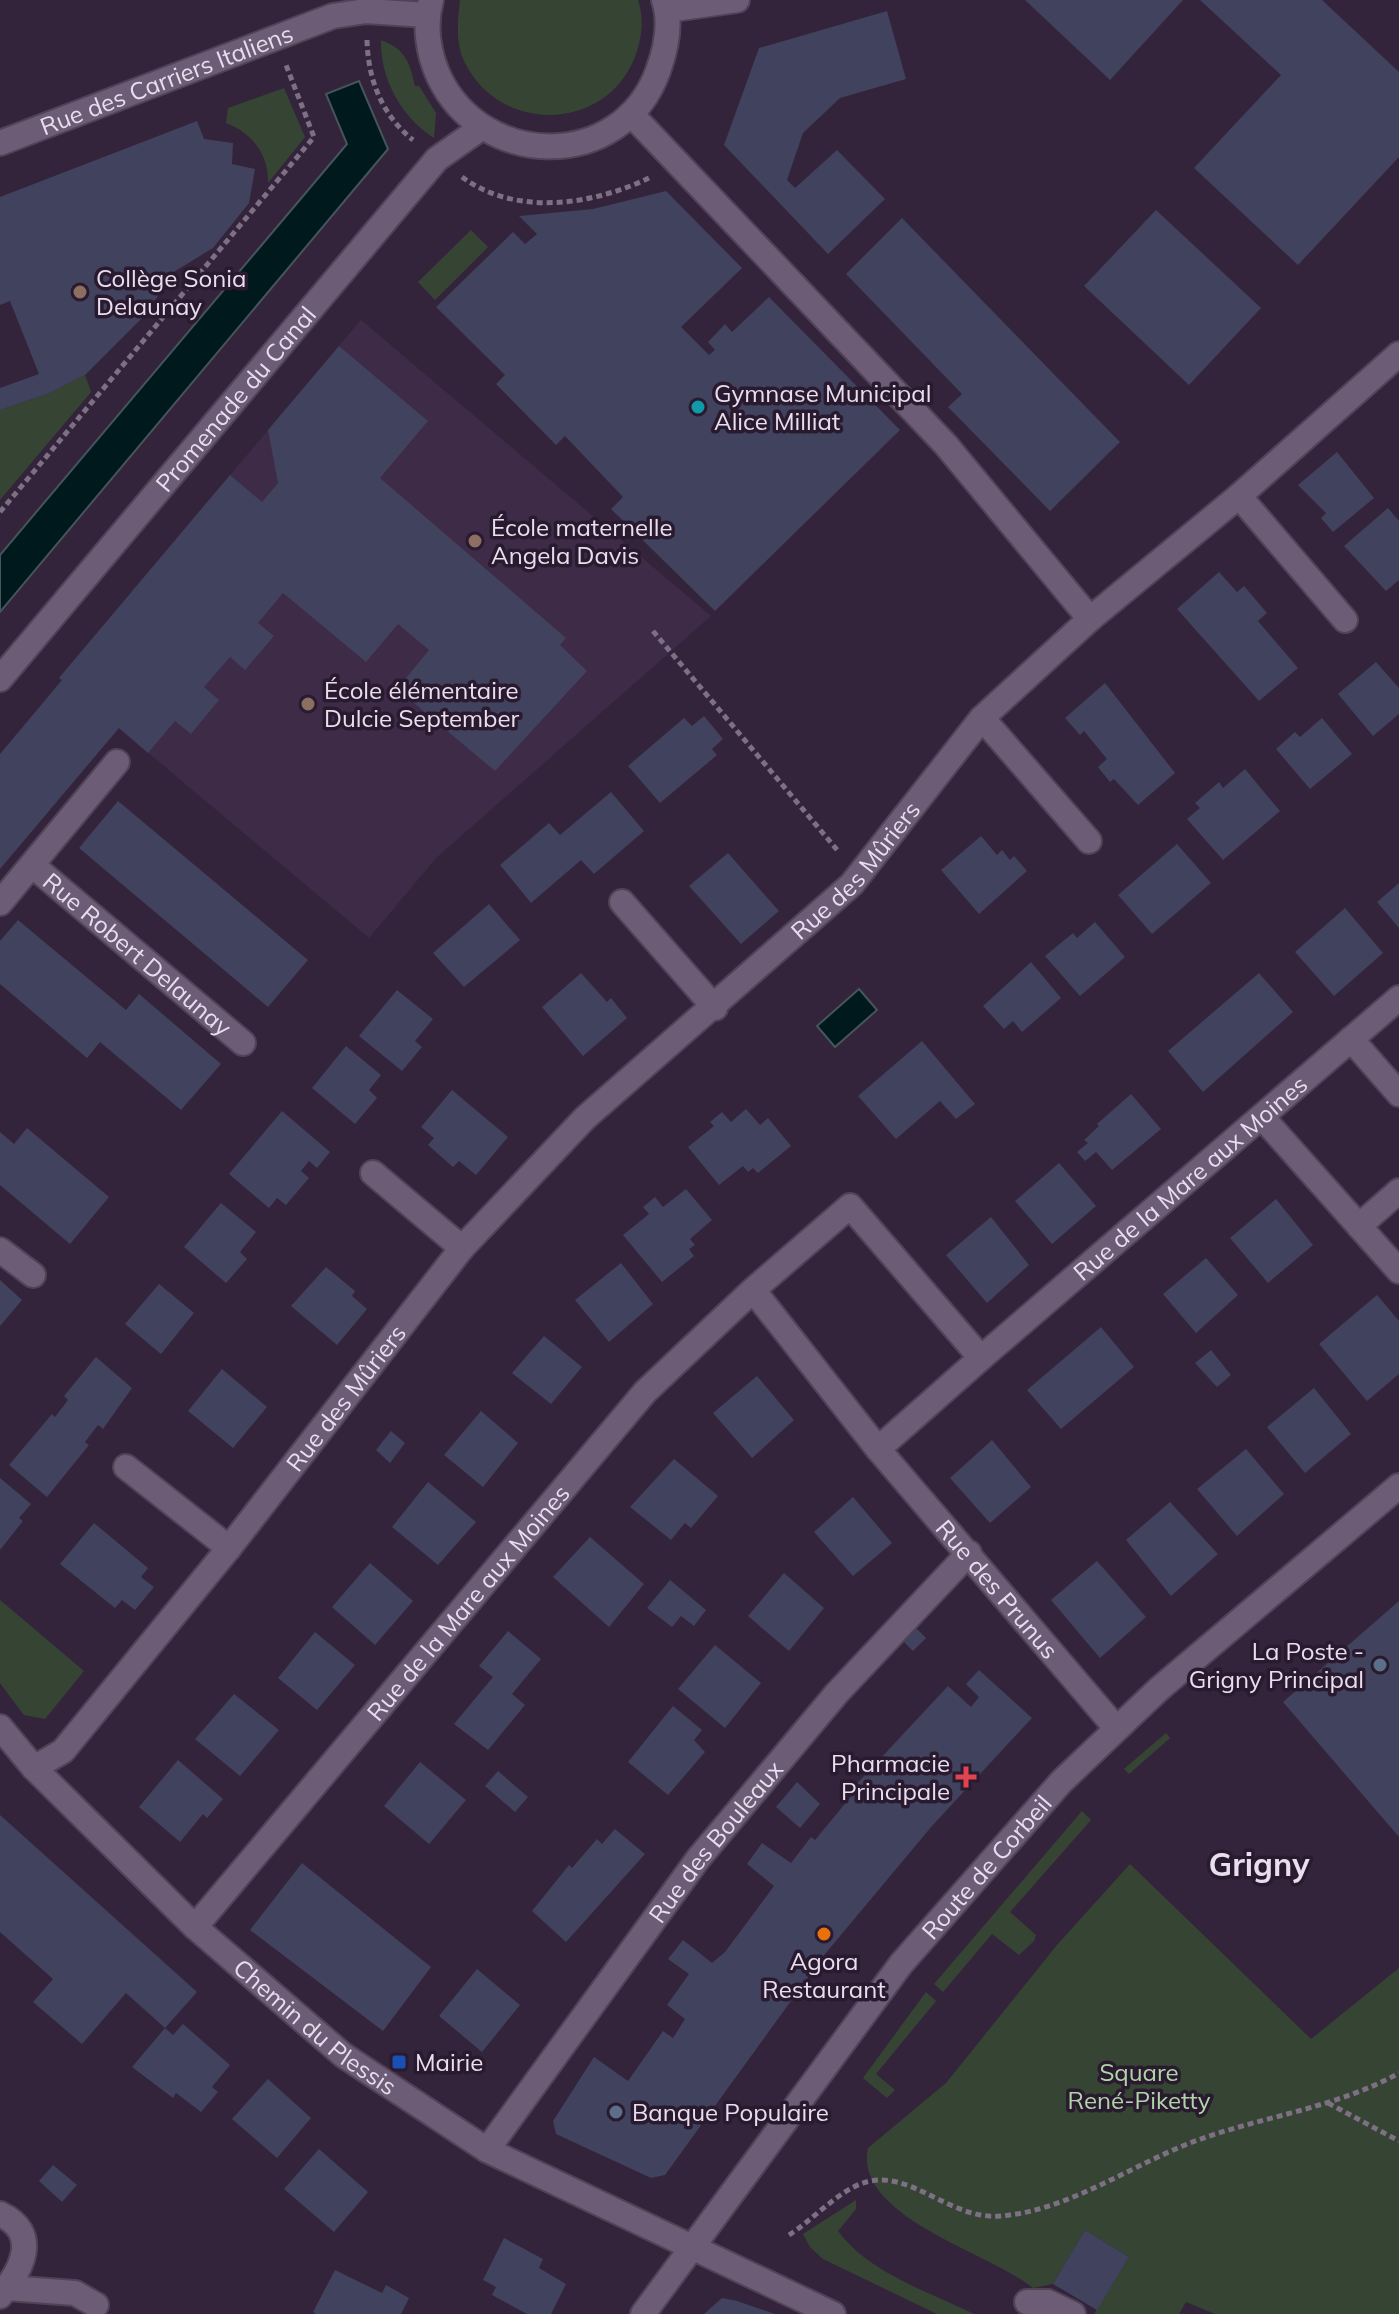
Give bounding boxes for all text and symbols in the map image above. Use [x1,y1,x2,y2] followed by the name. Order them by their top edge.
[36,18,297,141] street label: Rue des Carriers Italiens
[96,263,246,321] place label: Collège Sonia Delaunay
[71,283,89,301] marker: Collège Sonia Delaunay
[149,300,322,498] street label: Promenade du Canal
[714,378,931,436] place label: Gymnase Municipal Alice Milliat
[689,398,707,416] marker: Gymnase Municipal Alice Milliat
[491,512,673,570] place label: École maternelle Angela Davis
[466,532,484,550] marker: École maternelle Angela Davis
[324,675,520,733] place label: École élémentaire Dulcie September
[299,695,317,713] marker: École élémentaire Dulcie September
[784,795,926,946] street label: Rue des Mûriers
[37,866,238,1042] street label: Rue Robert Delaunay
[1067,1069,1313,1287] street label: Rue de la Mare aux Moines
[279,1318,412,1477] street label: Rue des Mûriers
[360,1478,576,1727] street label: Rue de la Mare aux Moines
[930,1513,1065,1665] street label: Rue des Prunus
[1189,1636,1364,1694] place label: La Poste - Grigny Principal
[1371,1656,1389,1674] marker: La Poste - Grigny Principal
[831,1748,950,1806] place label: Pharmacie Principale
[642,1754,789,1929] street label: Rue des Bouleaux
[957,1768,975,1786] marker: Pharmacie Principale
[915,1789,1058,1945] street label: Route de Corbeil
[1208,1844,1310,1884] district label: Grigny
[815,1925,833,1943] marker: Agora Restaurant
[762,1946,886,2004] place label: Agora Restaurant
[227,1952,402,2101] street label: Chemin du Plessis
[415,2047,483,2077] place label: Mairie
[390,2053,408,2071] marker: Mairie
[1068,2057,1211,2115] park label: Square René-Piketty
[632,2097,829,2127] place label: Banque Populaire
[607,2103,625,2121] marker: Banque Populaire

